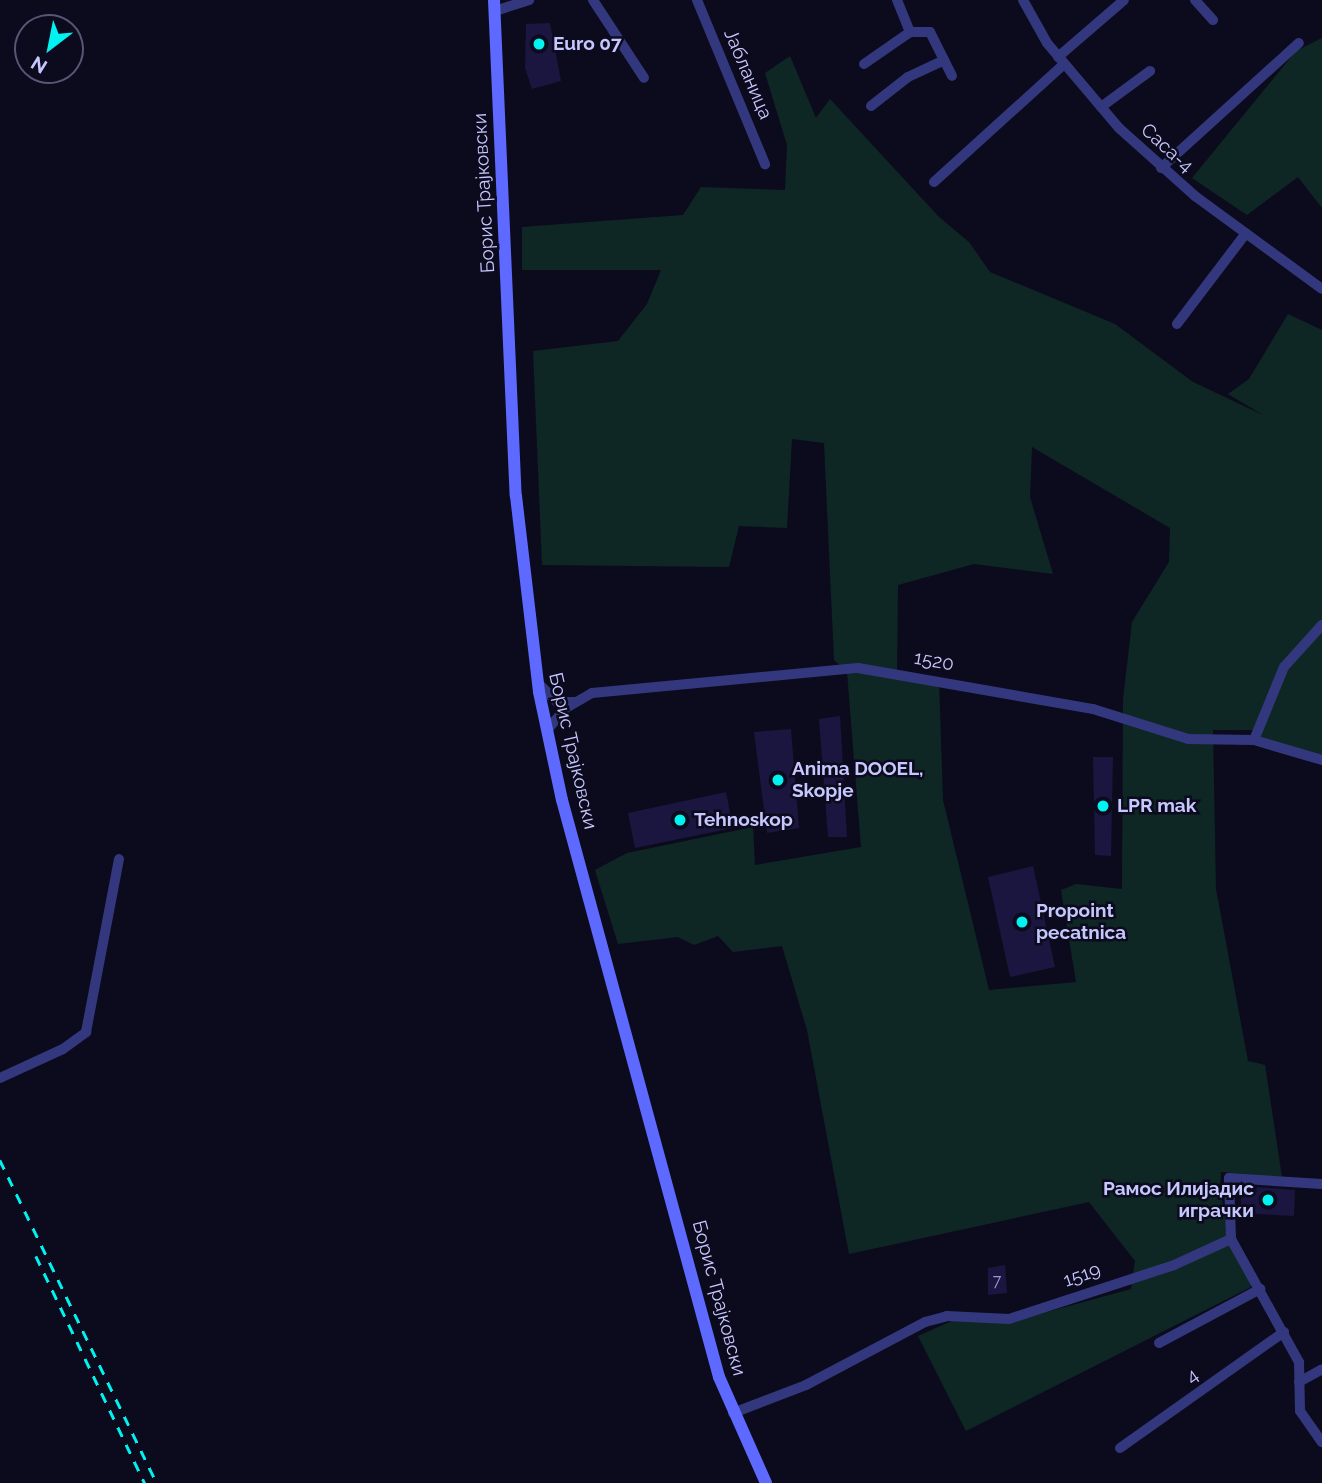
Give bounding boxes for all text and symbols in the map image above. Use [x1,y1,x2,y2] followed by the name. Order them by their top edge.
[14,14,84,84] north arrow
[719,25,777,123] street label: Јабланица
[553,33,622,55] place label: Euro 07
[531,36,547,52] marker: Euro 07
[27,52,51,78] text: N
[468,112,500,274] street label: Борис Трајковски
[1136,119,1198,177] street label: Саса-4
[912,646,956,676] street label: 1520
[544,670,602,832] street label: Борис Трајковски
[792,758,923,802] place label: Anima DOOEL, Skopje
[770,772,786,788] marker: Anima DOOEL, Skopje
[1117,795,1196,817] place label: LPR mak
[1095,798,1111,814] marker: LPR mak
[694,809,793,831] place label: Tehnoskop
[672,812,688,828] marker: Tehnoskop
[1036,900,1126,944] place label: Propoint pecatnica
[1014,914,1030,930] marker: Propoint pecatnica
[1103,1178,1254,1222] place label: Рамос Илијадис играчки
[1260,1192,1276,1208] marker: Рамос Илијадис играчки
[687,1217,751,1379] street label: Борис Трајковски
[1060,1258,1104,1292] street label: 1519
[993,1271,1001,1291] house number: 7
[1181,1364,1203,1388] street label: 4

